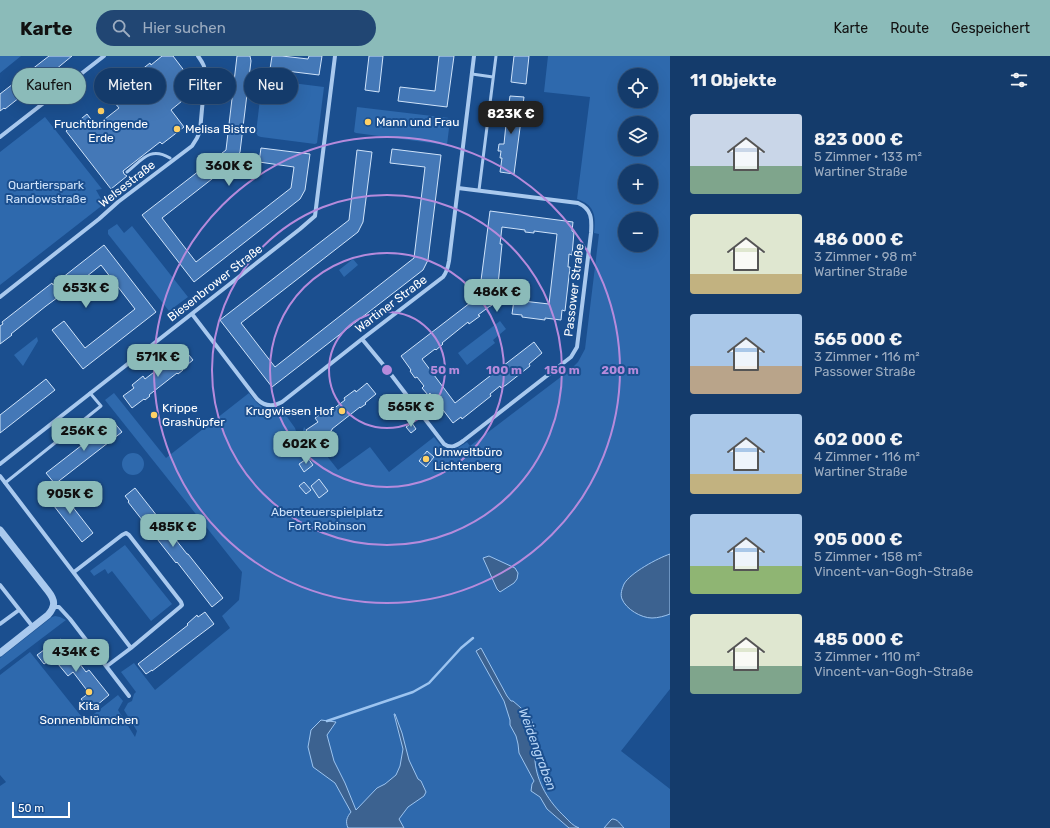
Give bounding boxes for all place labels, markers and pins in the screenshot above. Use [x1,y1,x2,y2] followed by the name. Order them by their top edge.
[478,101,544,135] pin: 823K €
[96,106,106,116] marker: Fruchtbringende Erde
[376,115,459,129] place label: Mann und Frau
[54,117,148,145] place label: Fruchtbringende Erde
[363,117,373,127] marker: Mann und Frau
[185,122,256,136] place label: Melisa Bistro
[172,124,182,134] marker: Melisa Bistro
[196,153,262,187] pin: 360K €
[53,275,119,309] pin: 653K €
[464,279,530,313] pin: 486K €
[125,344,191,378] pin: 571K €
[380,363,394,377] centre of rings
[378,394,444,428] pin: 565K €
[162,401,225,429] place label: Krippe Grashüpfer
[246,404,334,418] place label: Krugwiesen Hof
[337,406,347,416] marker: Krugwiesen Hof
[149,410,159,420] marker: Krippe Grashüpfer
[51,418,117,452] pin: 256K €
[273,431,339,465] pin: 602K €
[434,445,503,473] place label: Umweltbüro Lichtenberg
[421,454,431,464] marker: Umweltbüro Lichtenberg
[37,481,103,515] pin: 905K €
[140,514,206,548] pin: 485K €
[43,639,109,673] pin: 434K €
[84,687,94,697] marker: Kita Sonnenblümchen
[40,699,138,727] place label: Kita Sonnenblümchen

